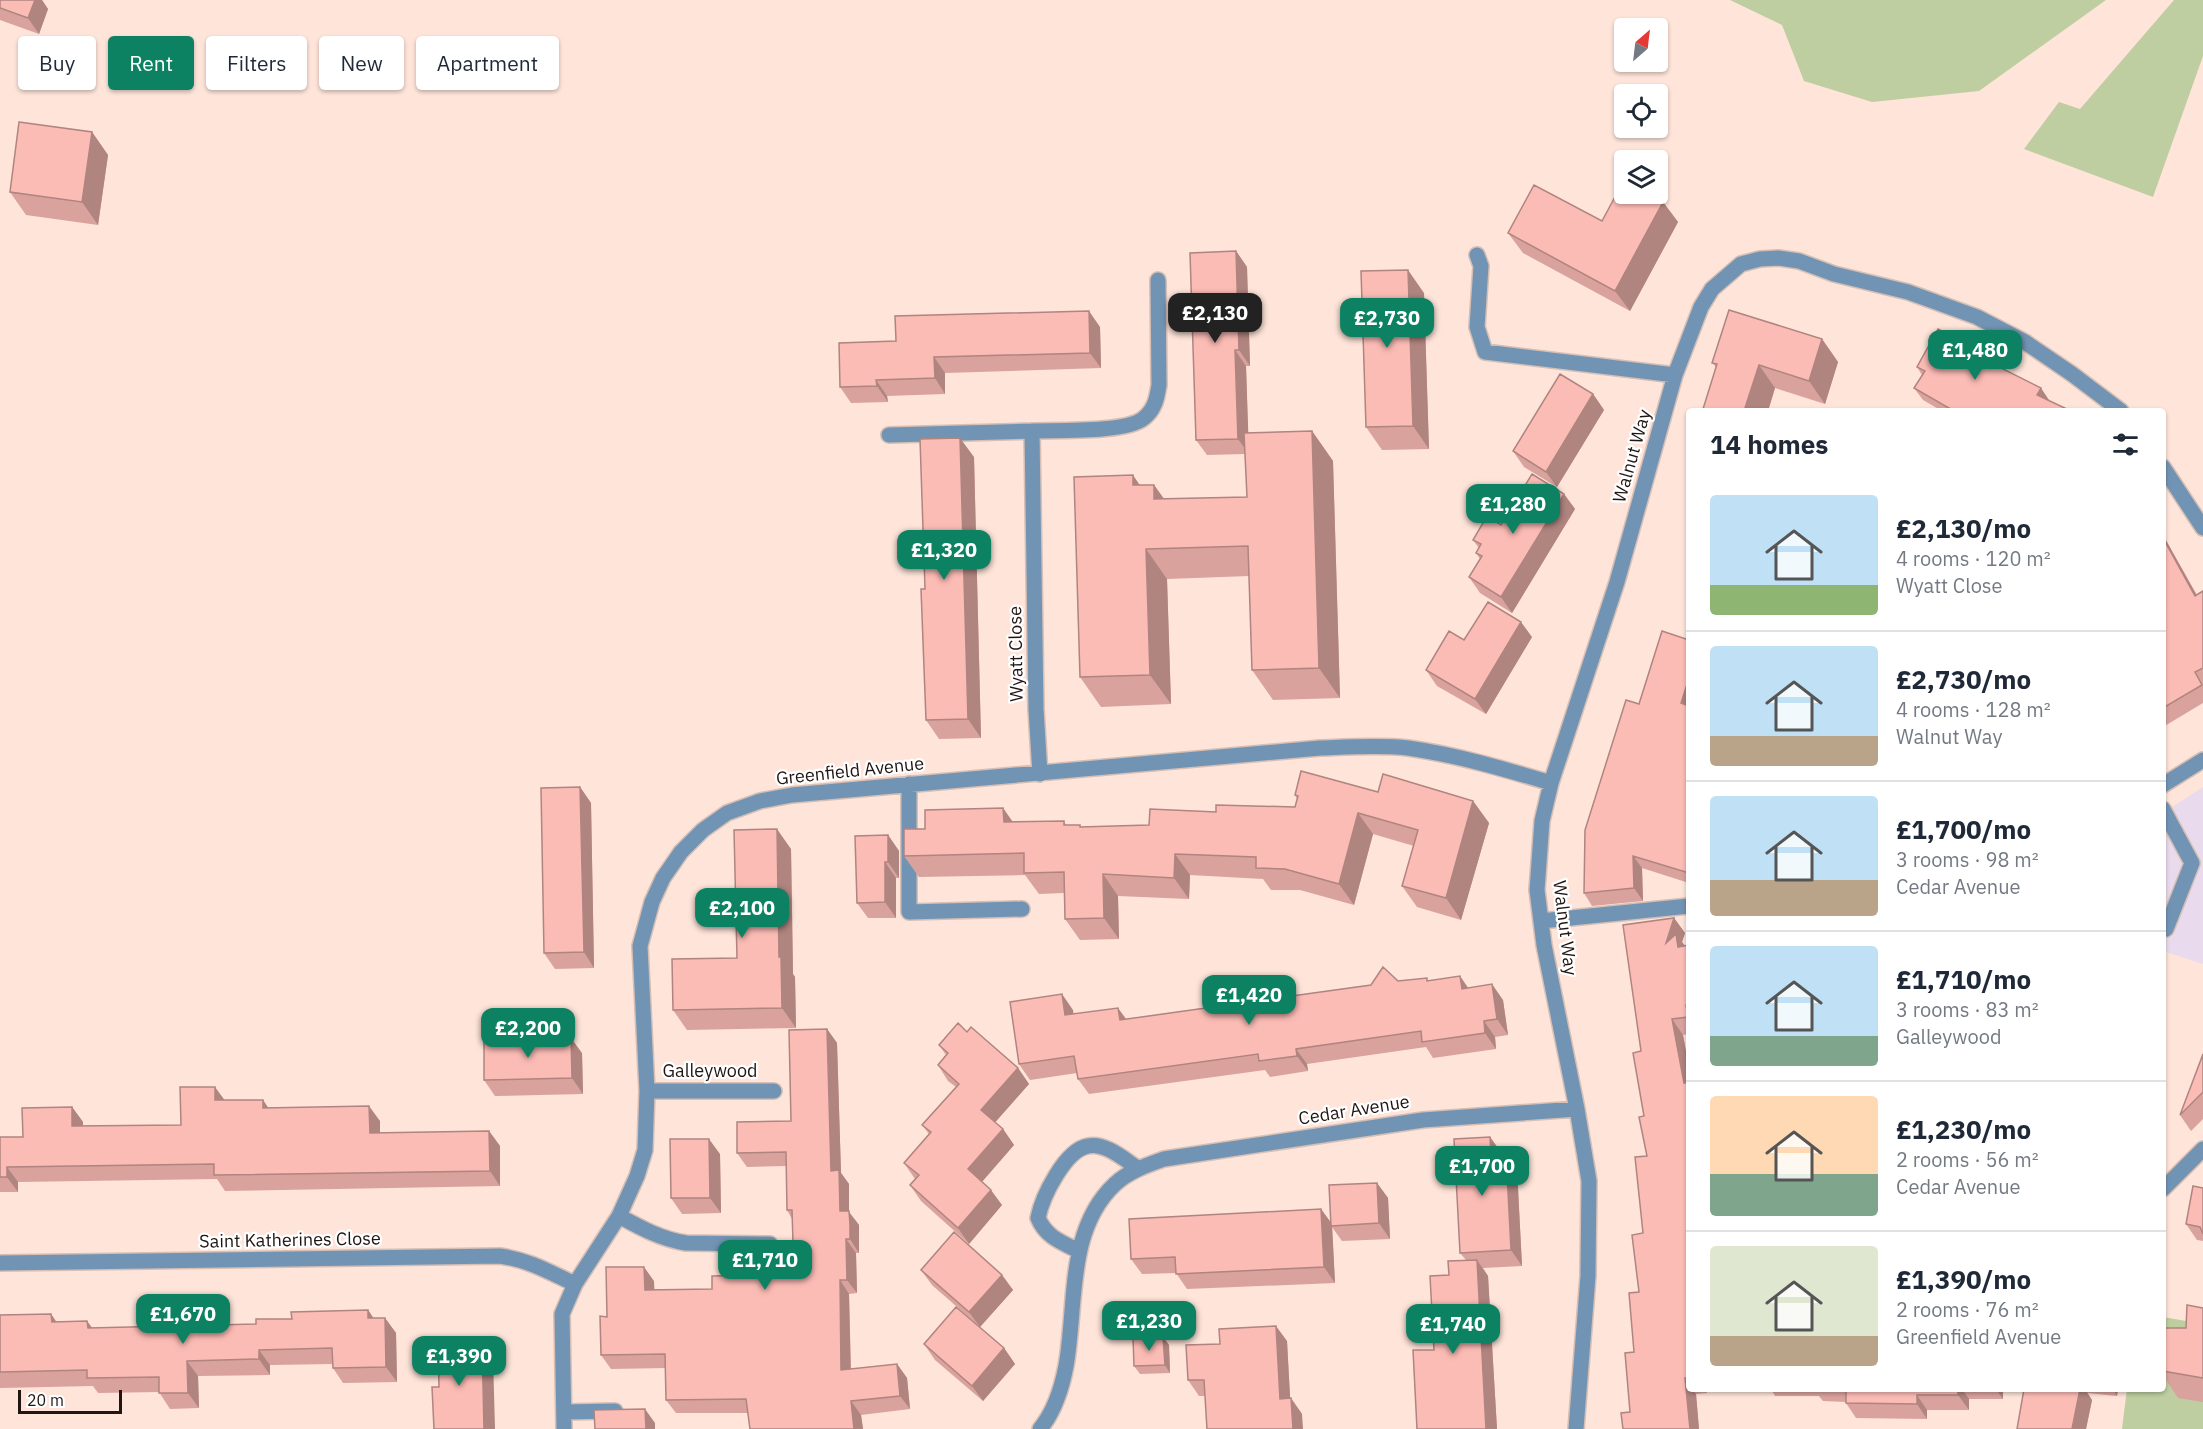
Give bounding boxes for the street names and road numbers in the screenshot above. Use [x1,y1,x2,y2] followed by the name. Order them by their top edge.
[1607,407,1656,505] street label: Walnut Way
[1003,606,1028,702] street label: Wyatt Close
[775,751,925,790] street label: Greenfield Avenue
[1548,879,1583,977] street label: Walnut Way
[663,1059,757,1082] street label: Galleywood
[1297,1089,1411,1130] street label: Cedar Avenue
[199,1226,381,1253] street label: Saint Katherines Close

